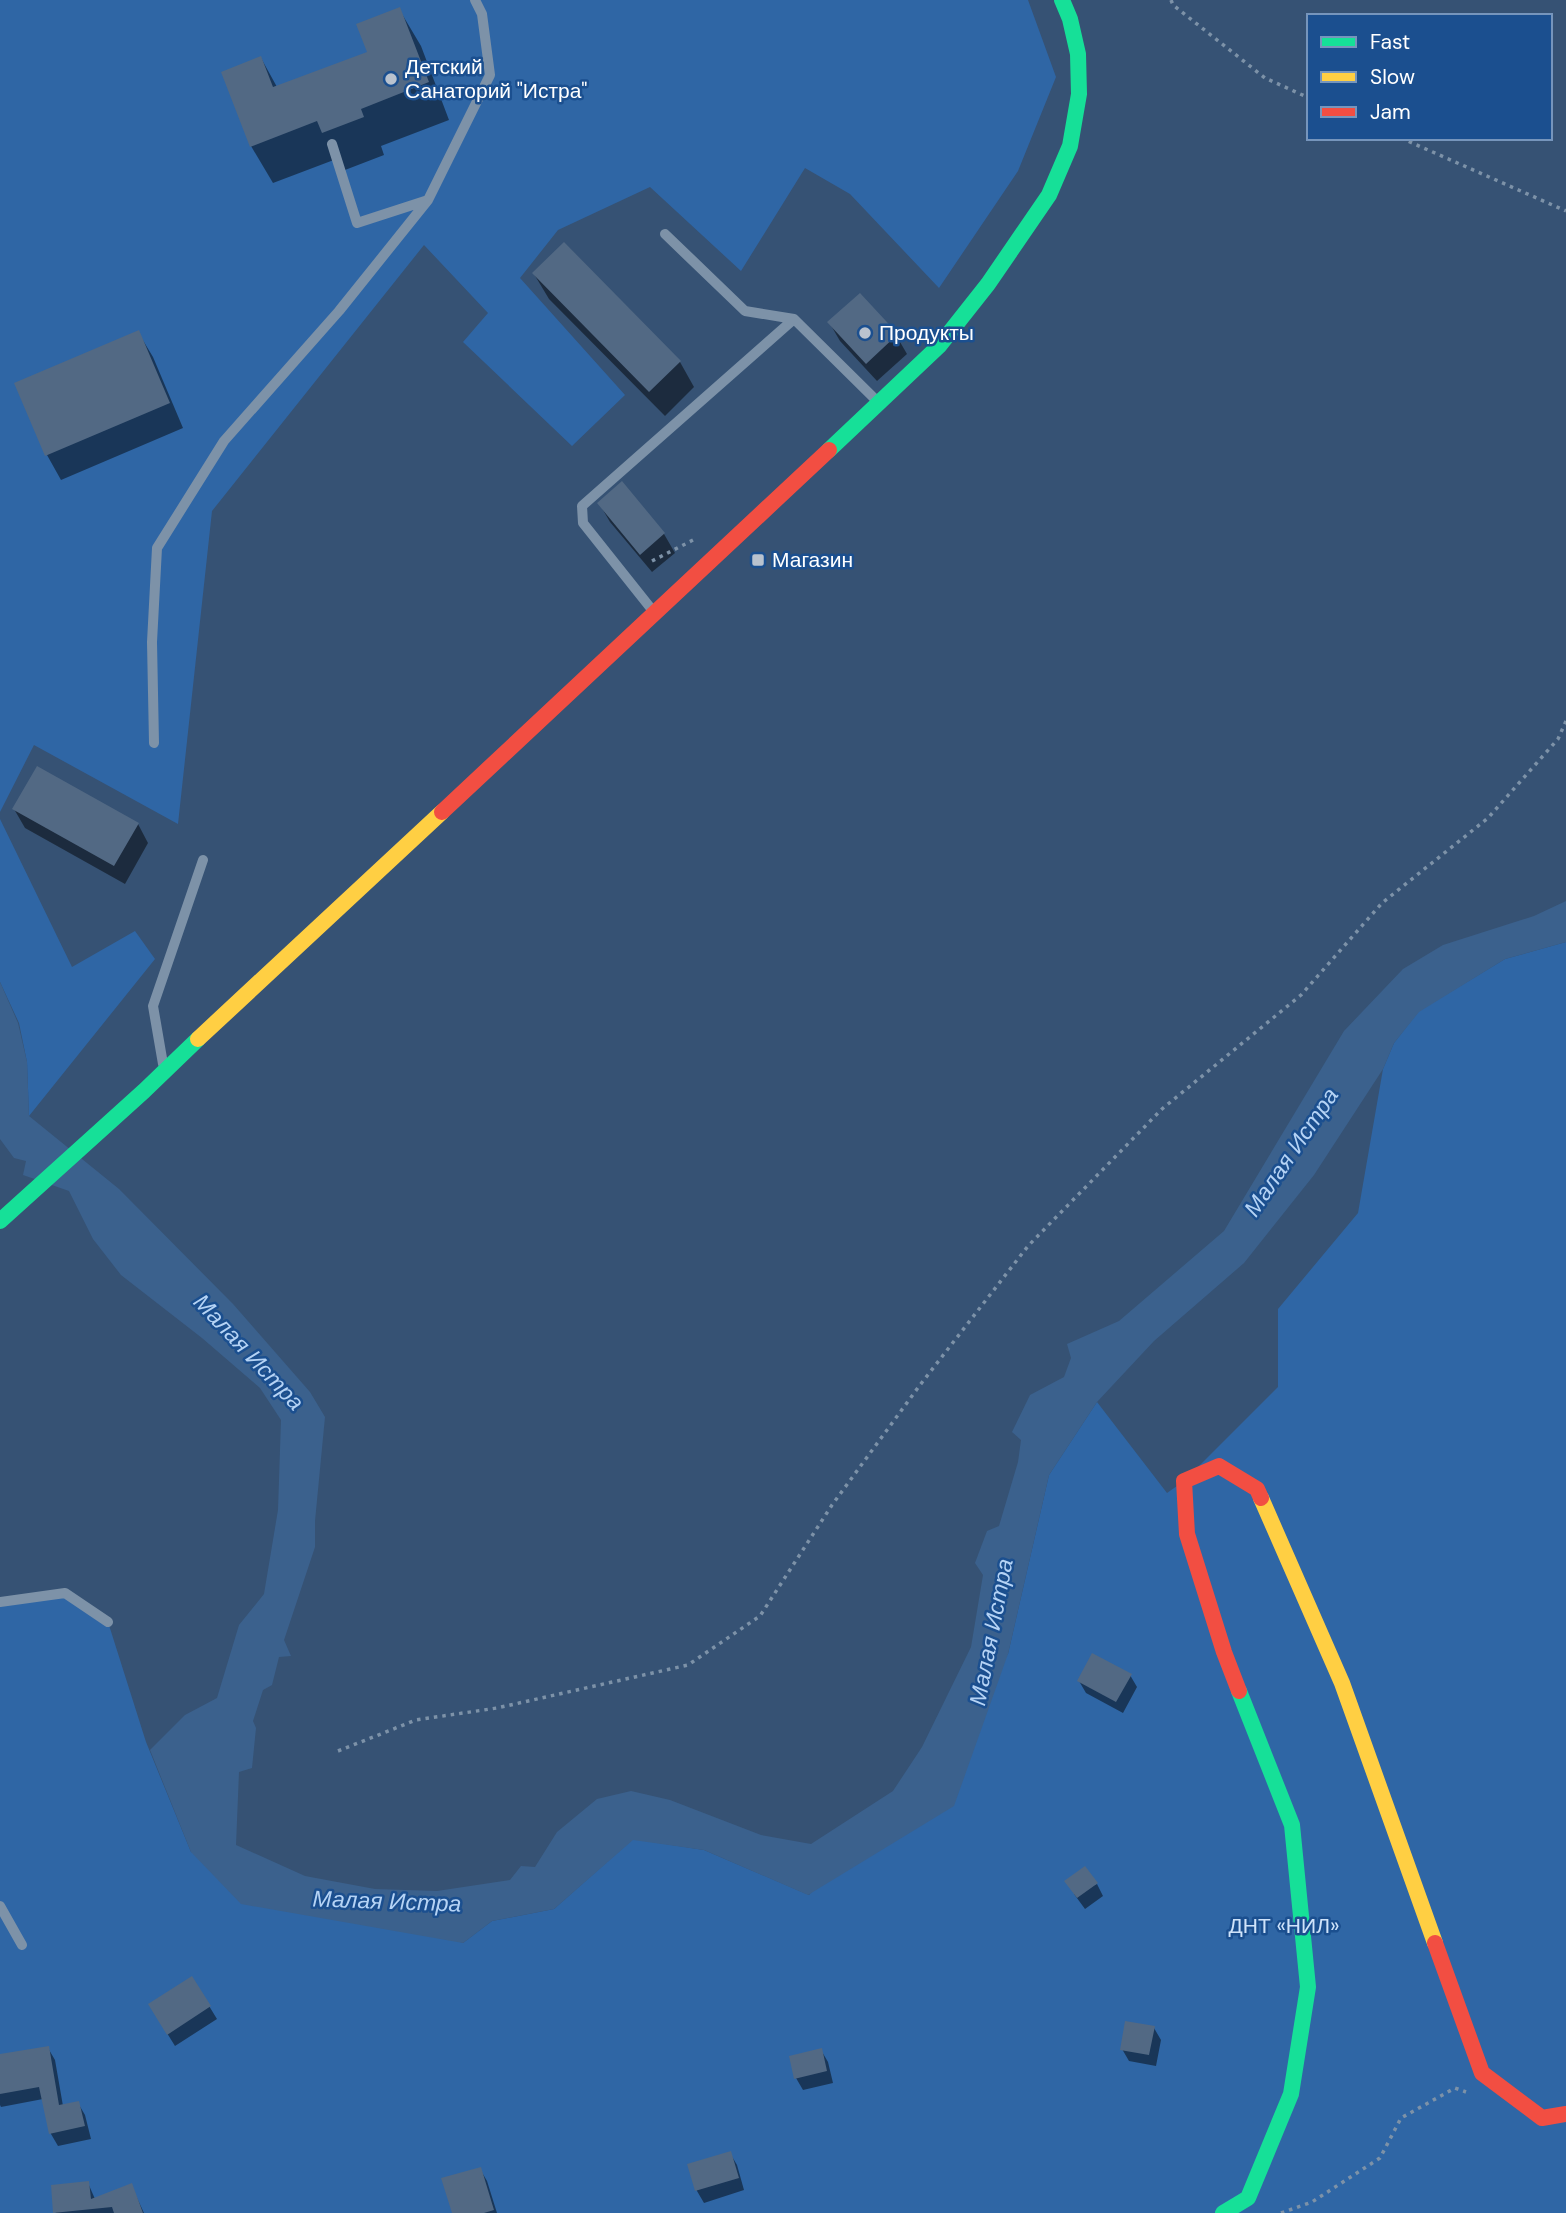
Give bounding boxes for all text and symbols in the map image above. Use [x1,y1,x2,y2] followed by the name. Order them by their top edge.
[1307,14,1552,140] legend
[1370,28,1410,56] text: Fast
[405,53,587,105] place label: Детский Санаторий "Истра"
[1370,63,1415,91] text: Slow
[383,71,399,87] marker: Детский Санаторий "Истра"
[1370,98,1411,126] text: Jam
[879,319,974,347] place label: Продукты
[857,325,873,341] marker: Продукты
[772,546,853,574] place label: Магазин
[750,552,766,568] marker: Магазин
[1237,1082,1345,1222] water label: Малая Истра
[187,1287,311,1417] water label: Малая Истра
[962,1556,1020,1708] water label: Малая Истра
[312,1883,462,1919] water label: Малая Истра
[1229,1912,1339,1940] park label: ДНТ «НИЛ»

